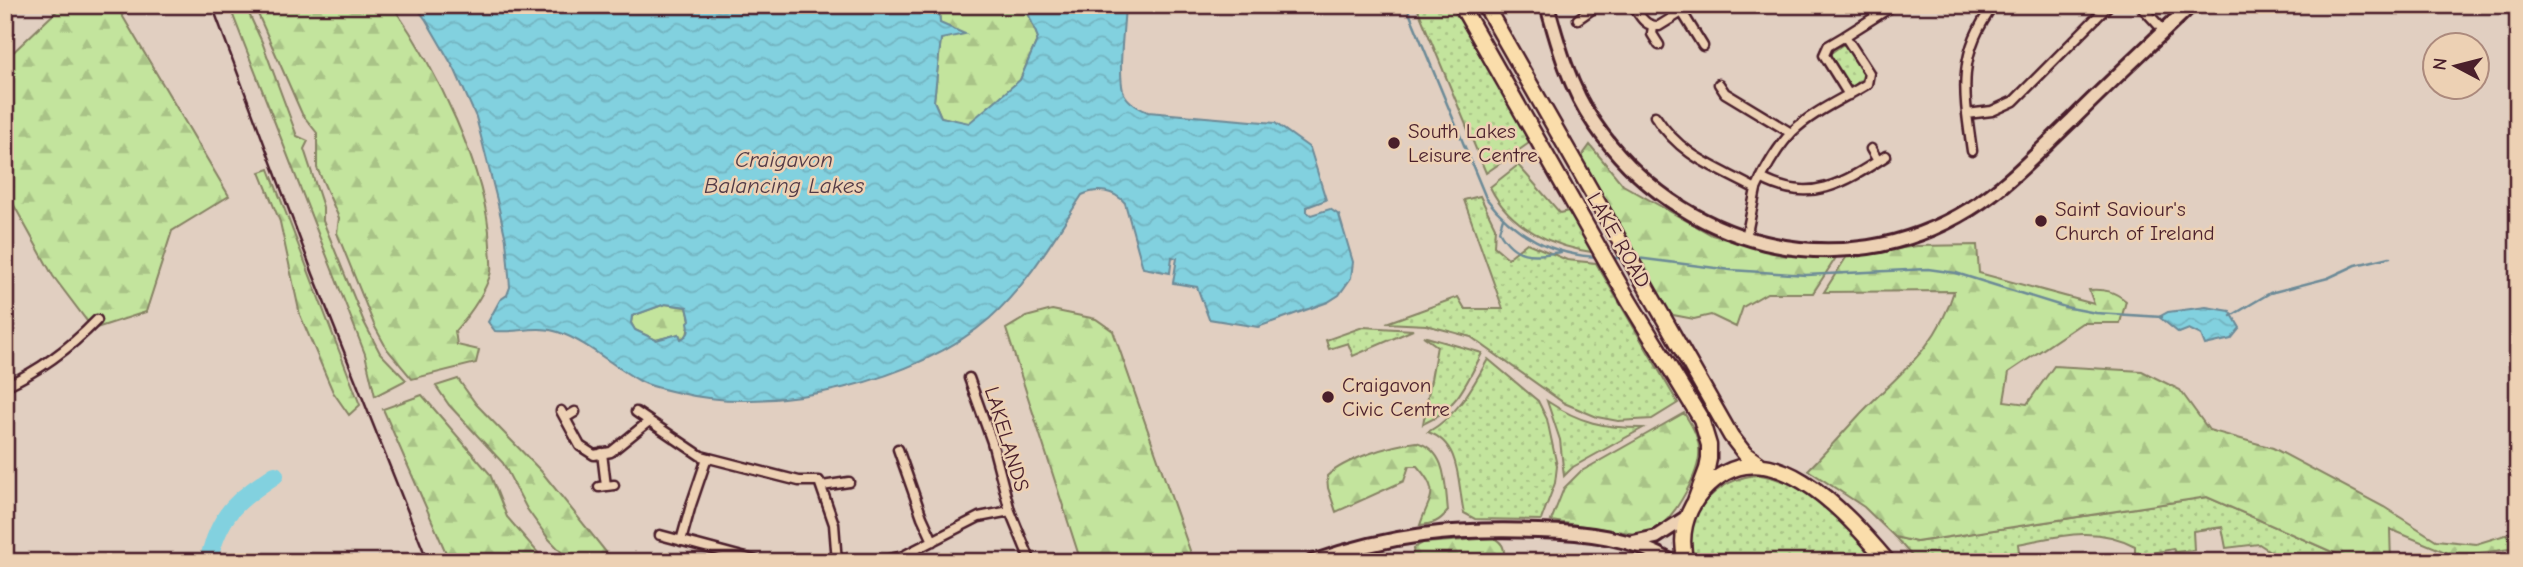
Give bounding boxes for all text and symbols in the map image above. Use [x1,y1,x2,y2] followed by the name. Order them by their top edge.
[2422,32,2492,102] north arrow
[2428,57,2452,72] text: N
[1408,119,1538,167] place label: South Lakes Leisure Centre
[1386,135,1402,151] marker: South Lakes Leisure Centre
[704,146,864,199] water label: Craigavon Balancing Lakes
[1582,188,1656,292] street label: LAKE ROAD
[2055,197,2215,245] place label: Saint Saviour's Church of Ireland
[2033,213,2049,229] marker: Saint Saviour's Church of Ireland
[1342,373,1450,421] place label: Craigavon Civic Centre
[980,384,1034,494] street label: LAKELANDS
[1320,389,1336,405] marker: Craigavon Civic Centre

